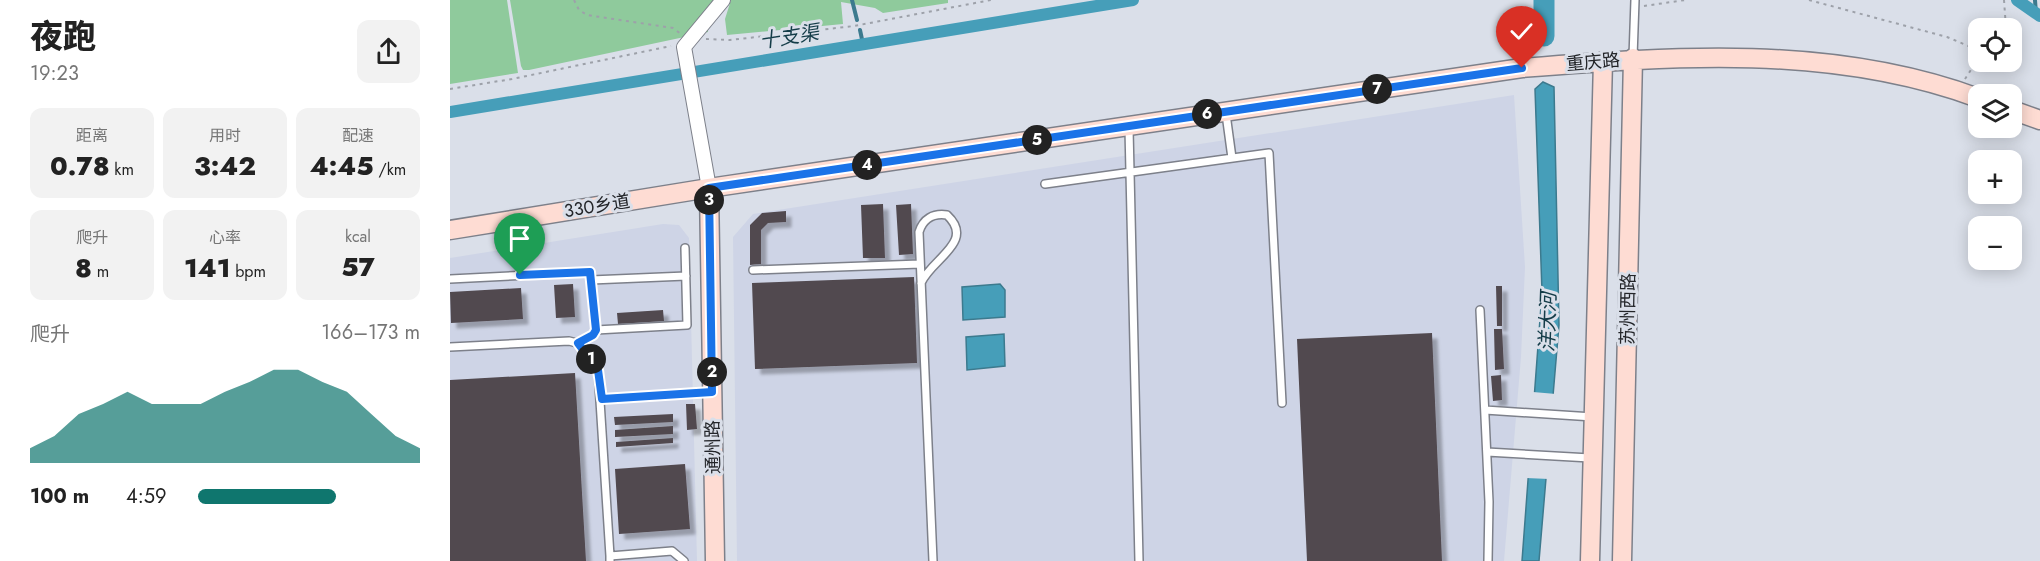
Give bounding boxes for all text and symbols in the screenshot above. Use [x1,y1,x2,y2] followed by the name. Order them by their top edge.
[1496,6,1547,68] pin
[30,13,96,60] text: 夜跑
[1505,15,1538,48] icon: check
[757,18,824,56] water label: 十支渠
[1968,18,2022,270] map controls
[1968,18,2022,72] button: locate
[357,20,420,83] button: share
[1565,47,1621,77] street label: 重庆路
[30,59,79,88] text: 19:23
[1362,74,1392,104] pin: 7
[1372,77,1382,100] text: 7
[1968,84,2022,138] button: layers
[1192,99,1222,129] pin: 6
[1202,102,1212,125] text: 6
[76,124,108,147] text: 距离
[209,124,241,147] text: 用时
[342,124,374,147] text: 配速
[1022,125,1052,155] pin: 5
[1032,128,1042,151] text: 5
[50,147,110,185] text: 0.78
[194,147,256,185] text: 3:42
[310,147,374,185] text: 4:45
[852,150,882,180] pin: 4
[1968,150,2022,204] button: +
[861,153,873,176] text: 4
[110,158,134,181] text: km
[374,158,406,181] text: /km
[694,185,724,215] pin: 3
[562,188,632,224] street label: 330乡道
[704,188,714,211] text: 3
[494,213,545,275] pin
[1968,216,2022,270] button: −
[503,222,536,255] icon: arrive
[345,225,371,248] text: kcal
[76,226,108,249] text: 爬升
[209,226,241,249] text: 心率
[341,248,375,286] text: 57
[75,249,92,287] text: 8
[184,249,230,287] text: 141
[92,260,109,283] text: m
[230,260,266,283] text: bpm
[1614,273,1642,345] street label: 苏州西路
[1532,288,1564,352] water label: 洋大河
[321,318,420,347] text: 166–173 m
[30,320,70,349] text: 爬升
[576,344,606,374] pin: 1
[587,347,595,370] text: 1
[697,357,727,387] pin: 2
[707,360,717,383] text: 2
[700,420,726,474] street label: 通州路
[30,482,89,511] text: 100 m
[126,482,166,511] text: 4:59

